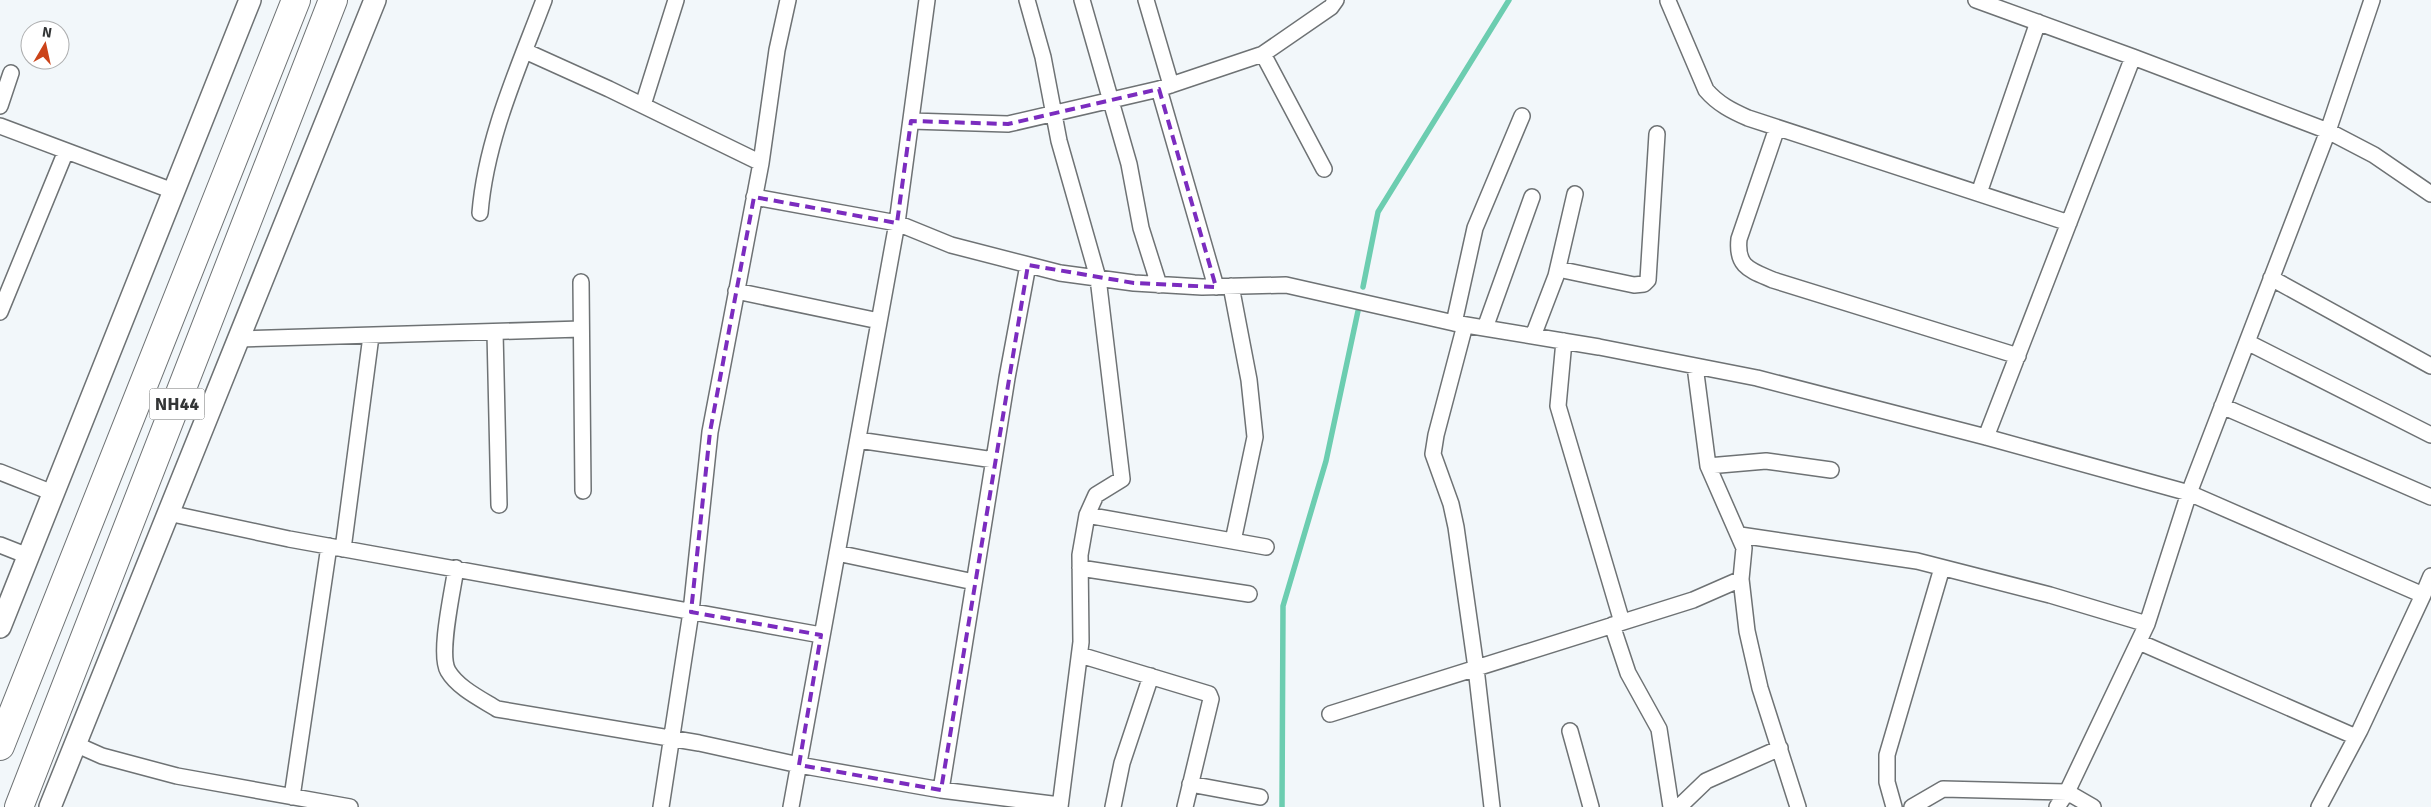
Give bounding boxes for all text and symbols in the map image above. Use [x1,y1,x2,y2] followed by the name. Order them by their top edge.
[20,20,70,70] north arrow
[41,23,53,42] text: N
[150,388,204,419] road number: NH44

